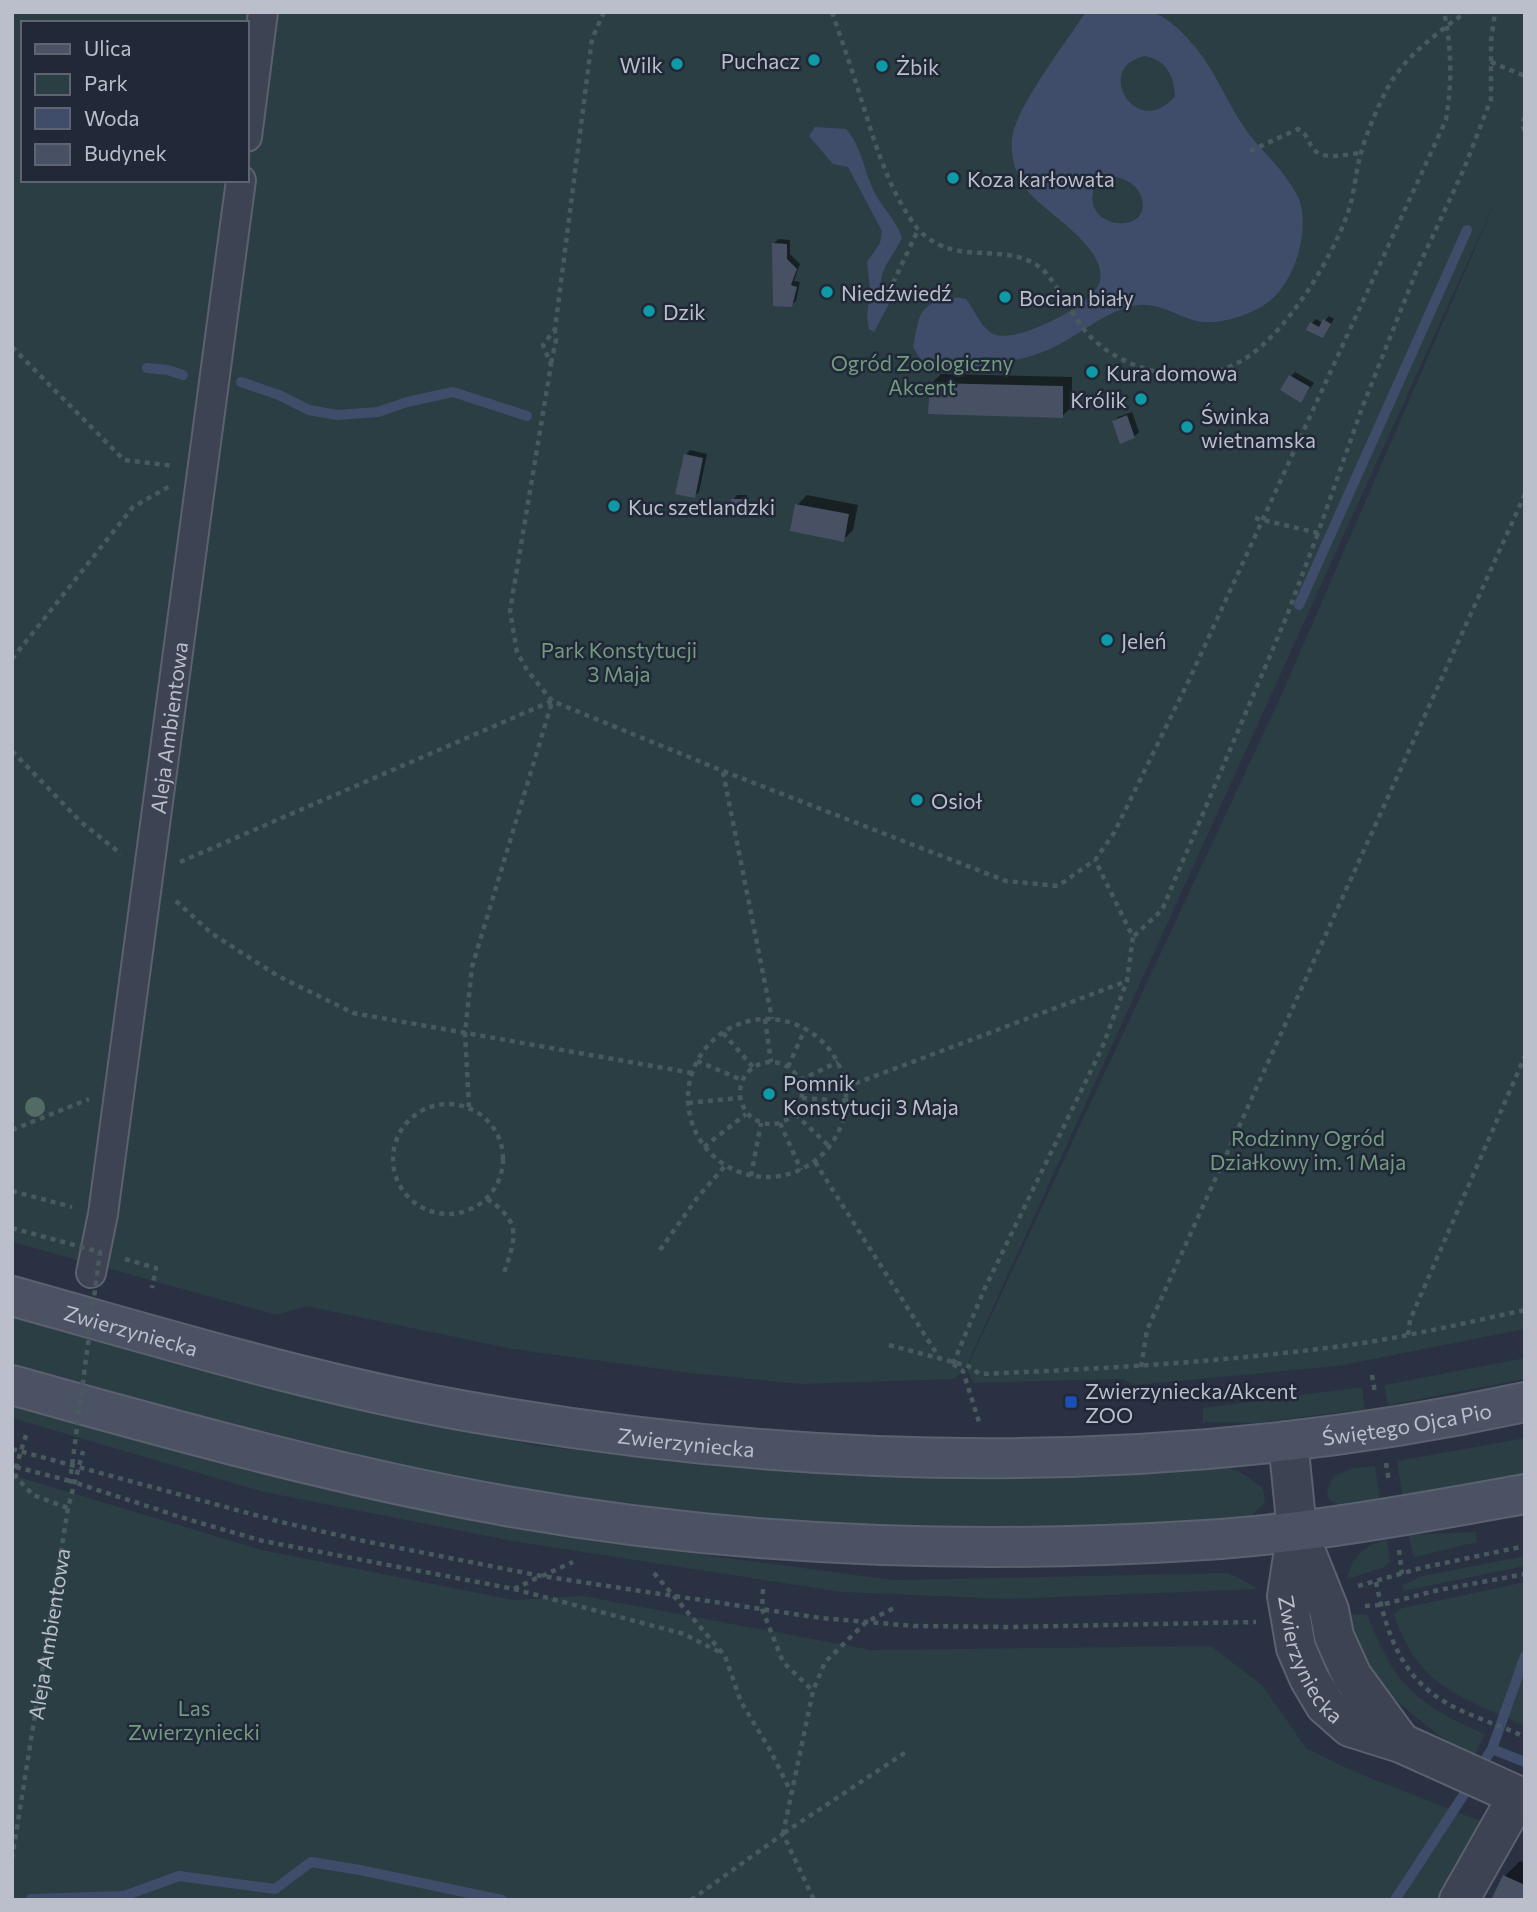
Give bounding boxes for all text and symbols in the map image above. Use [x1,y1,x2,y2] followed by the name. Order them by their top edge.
[21,21,248,182] legend
[84,35,131,60] text: Ulica
[721,48,800,73] place label: Puchacz
[619,52,663,77] place label: Wilk
[806,52,822,68] marker: Puchacz
[896,54,939,79] place label: Żbik
[669,56,685,72] marker: Wilk
[874,58,890,74] marker: Żbik
[84,70,128,95] text: Park
[84,105,140,130] text: Woda
[84,140,167,165] text: Budynek
[967,166,1115,191] place label: Koza karłowata
[945,170,961,186] marker: Koza karłowata
[841,280,952,305] place label: Niedźwiedź
[819,284,835,300] marker: Niedźwiedź
[1019,285,1134,310] place label: Bocian biały
[997,289,1013,305] marker: Bocian biały
[663,299,706,324] place label: Dzik
[641,303,657,319] marker: Dzik
[831,350,1013,399] park label: Ogród Zoologiczny Akcent
[1106,360,1238,385] place label: Kura domowa
[1084,364,1100,380] marker: Kura domowa
[1070,387,1127,412] place label: Królik
[1133,391,1149,407] marker: Królik
[1201,403,1316,452] place label: Świnka wietnamska
[1179,419,1195,435] marker: Świnka wietnamska
[628,494,775,519] place label: Kuc szetlandzki
[606,498,622,514] marker: Kuc szetlandzki
[1121,628,1167,653] place label: Jeleń
[1099,632,1115,648] marker: Jeleń
[541,637,697,686] park label: Park Konstytucji 3 Maja
[144,640,192,815] street label: Aleja Ambientowa
[931,788,983,813] place label: Osioł
[909,792,925,808] marker: Osioł
[783,1070,959,1119] place label: Pomnik Konstytucji 3 Maja
[761,1086,777,1102] marker: Pomnik Konstytucji 3 Maja
[1210,1125,1406,1174] park label: Rodzinny Ogród Działkowy im. 1 Maja
[62,1299,201,1360] street label: Zwierzyniecka
[1085,1378,1297,1427] place label: Zwierzyniecka/Akcent ZOO
[1063,1394,1079,1410] marker: Zwierzyniecka/Akcent ZOO
[1320,1397,1494,1449] street label: Świętego Ojca Pio
[616,1422,756,1461] street label: Zwierzyniecka
[22,1546,74,1721] street label: Aleja Ambientowa
[1275,1593,1348,1728] street label: Zwierzyniecka
[128,1695,260,1744] park label: Las Zwierzyniecki

